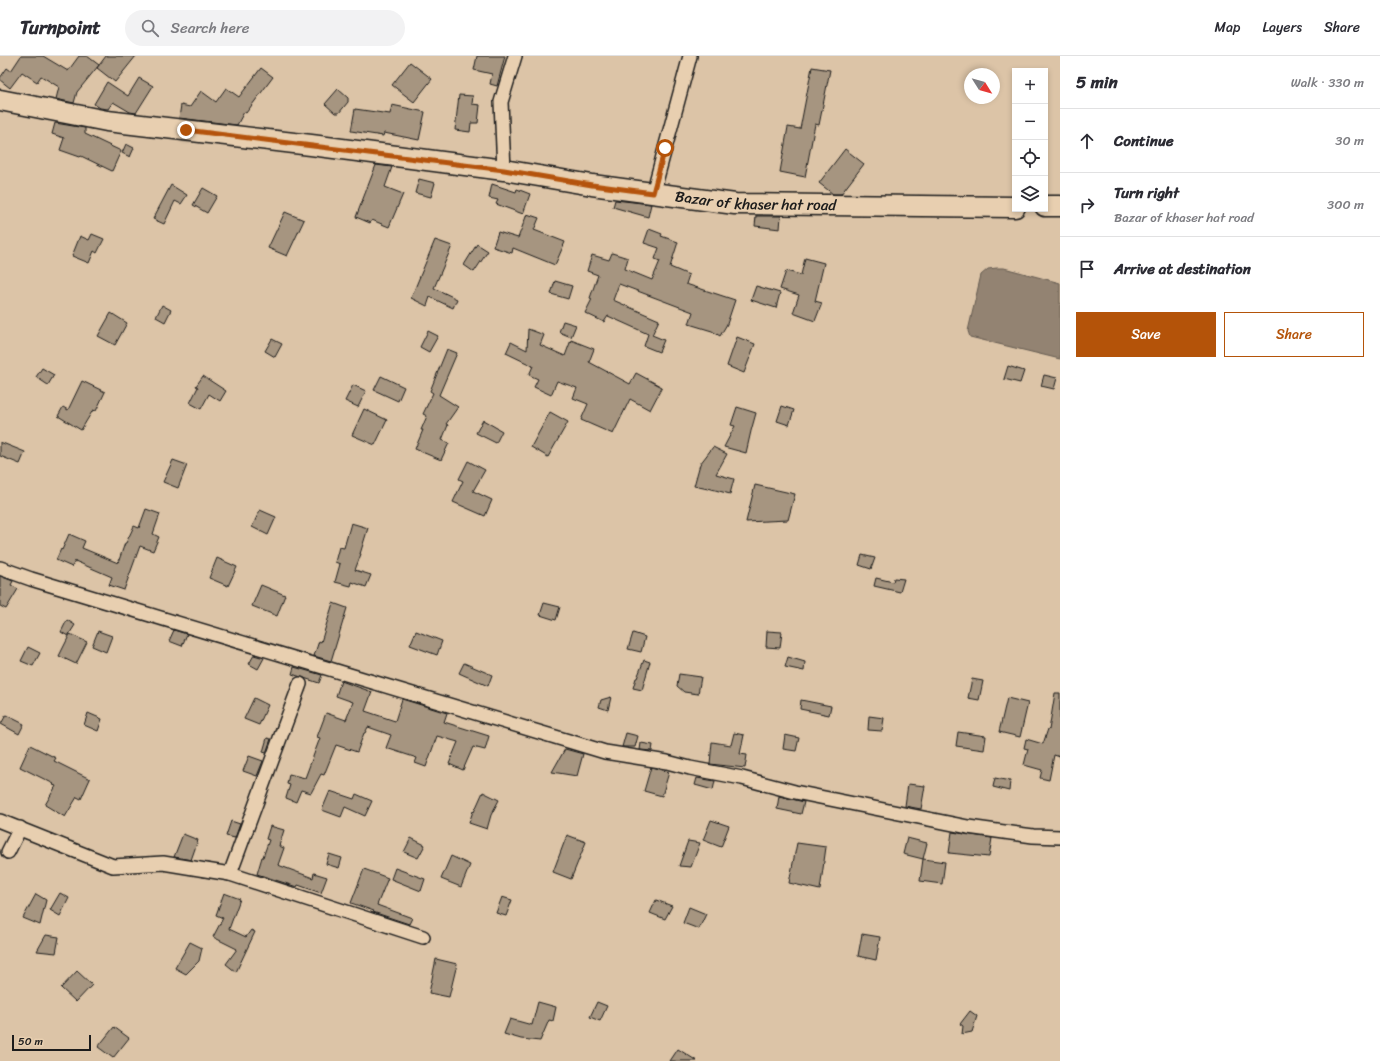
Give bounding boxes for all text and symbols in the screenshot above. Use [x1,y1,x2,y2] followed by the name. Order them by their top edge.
[125,10,405,46] search box
[20,11,101,44] text: Turnpoint
[171,15,250,41] text: Search here
[1215,15,1240,40] text: Map
[1262,15,1302,40] text: Layers
[1324,15,1360,40] text: Share
[139,17,161,39] icon: search
[1076,67,1118,97] text: 5 min
[964,68,1000,104] north arrow
[1012,68,1048,212] map controls
[1012,68,1048,104] button: +
[1291,71,1364,94] text: Walk · 330 m
[1012,104,1048,140] button: −
[177,121,195,139] route end
[1114,128,1174,154] text: Continue
[1335,129,1364,152] text: 30 m
[1076,130,1098,152] icon: ahead
[656,139,674,157] route start
[1012,140,1048,176] button: locate
[1012,176,1048,212] button: layers
[1114,180,1179,206] text: Turn right
[673,183,837,218] street label: Bazar of khaser hat road
[1327,193,1364,216] text: 300 m
[1076,194,1098,216] icon: right
[1114,206,1254,229] text: Bazar of khaser hat road
[1114,256,1251,282] text: Arrive at destination
[1076,258,1098,280] icon: arrive
[1076,312,1216,357] button: Save
[1224,312,1364,357] button: Share
[18,1032,43,1051] text: 50 m
[12,1033,91,1052] scale bar

